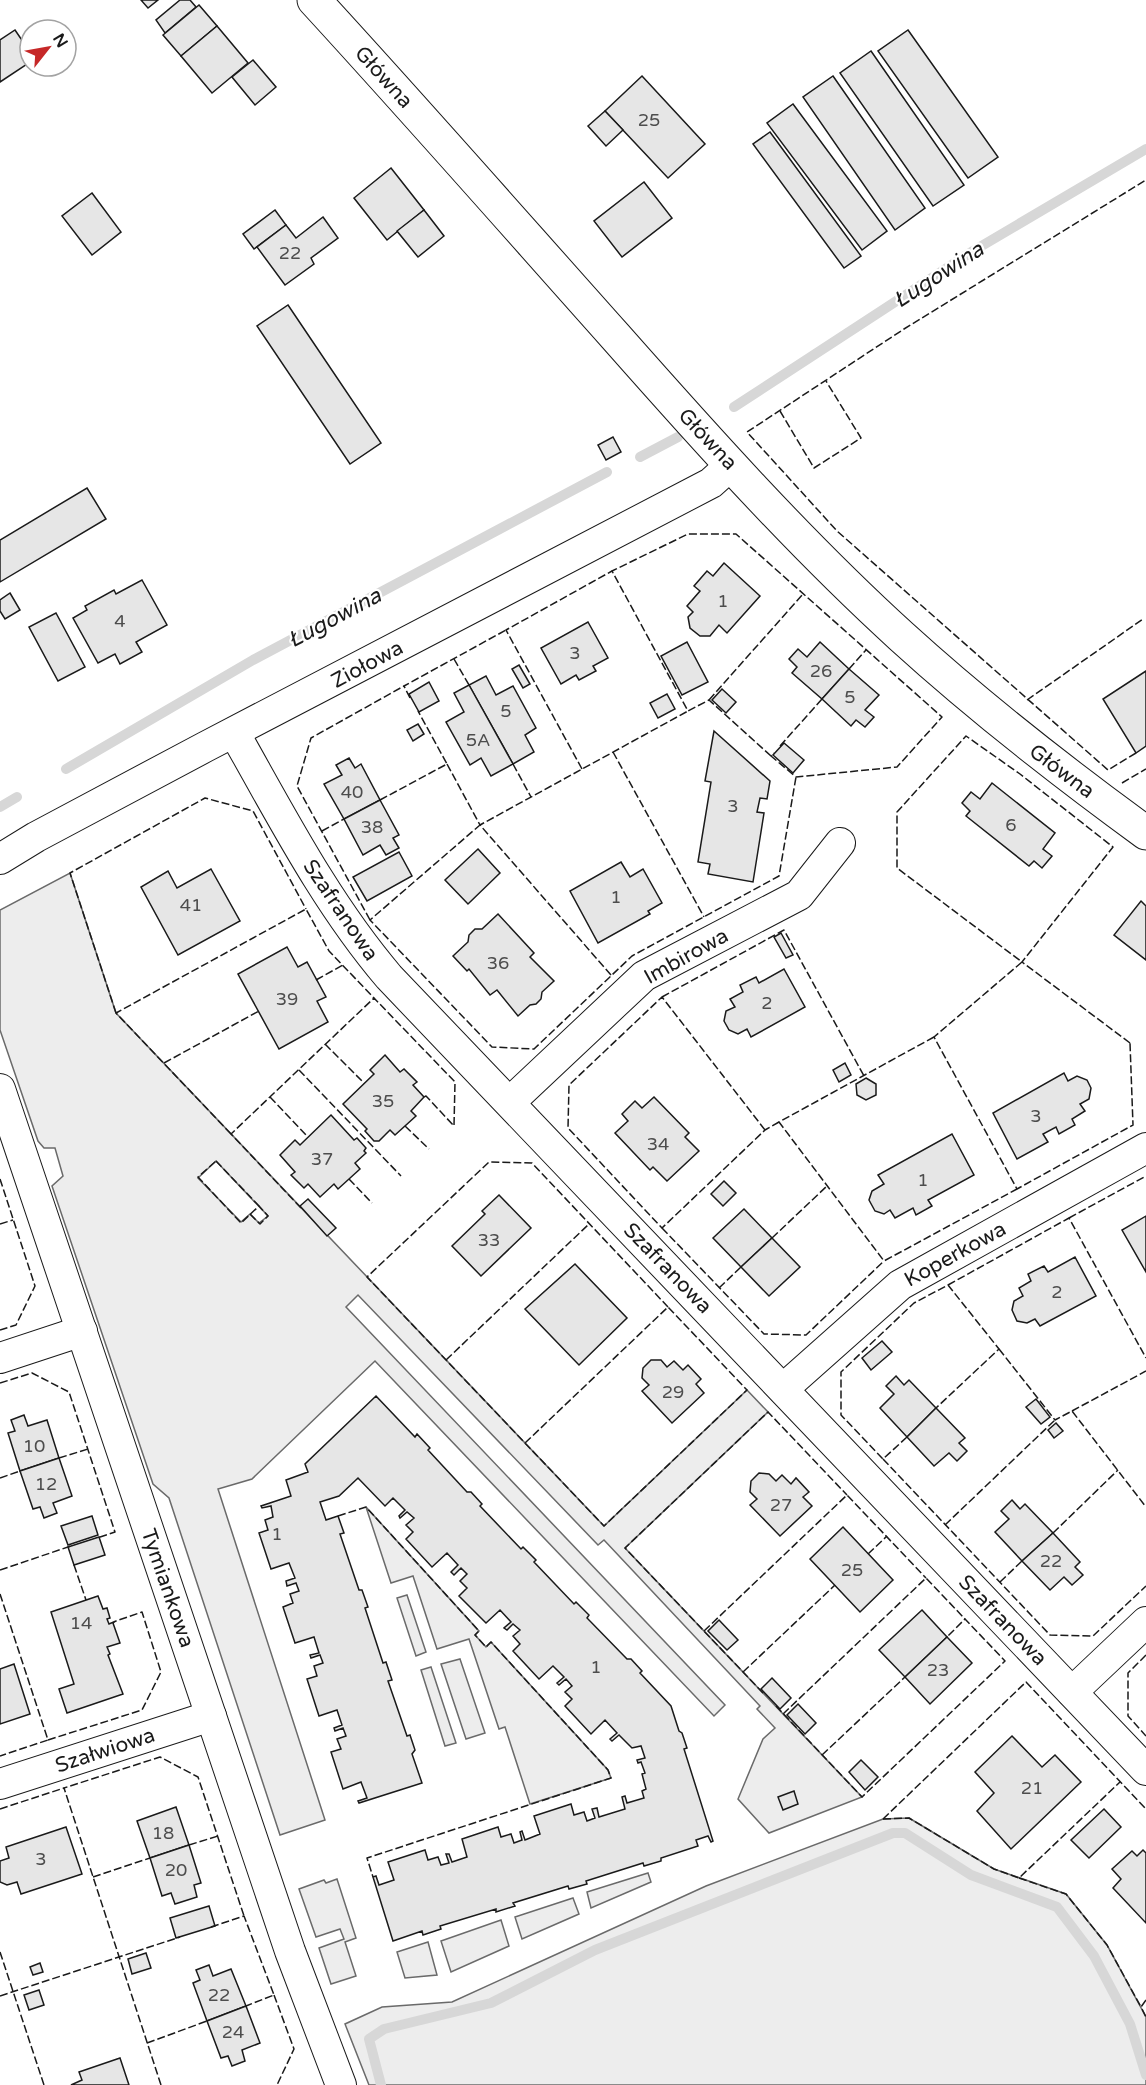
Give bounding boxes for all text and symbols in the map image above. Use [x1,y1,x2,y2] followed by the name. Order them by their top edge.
[18,18,78,78] north arrow
[48,30,72,51] text: N
[349,41,418,114] street label: Główna
[638,109,660,131] house number: 25
[889,236,989,314] water label: Ługowina
[279,242,301,264] house number: 22
[673,403,742,475] street label: Główna
[283,582,386,653] water label: Ługowina
[717,590,729,612] house number: 1
[114,610,126,632] house number: 4
[327,635,407,694] street label: Ziołowa
[569,642,581,664] house number: 3
[810,660,832,682] house number: 26
[844,686,856,708] house number: 5
[500,700,512,722] house number: 5
[466,729,490,751] house number: 5A
[1024,739,1099,804] street label: Główna
[341,781,363,803] house number: 40
[727,795,739,817] house number: 3
[1005,814,1017,836] house number: 6
[361,816,383,838] house number: 38
[298,855,384,966] street label: Szafranowa
[610,886,622,908] house number: 1
[180,894,202,916] house number: 41
[640,923,733,990] street label: Imbirowa
[487,952,509,974] house number: 36
[276,988,298,1010] house number: 39
[761,992,773,1014] house number: 2
[372,1090,394,1112] house number: 35
[1030,1105,1042,1127] house number: 3
[647,1133,669,1155] house number: 34
[311,1148,333,1170] house number: 37
[917,1169,929,1191] house number: 1
[900,1216,1010,1293] street label: Koperkowa
[618,1218,717,1319] street label: Szafranowa
[478,1229,500,1251] house number: 33
[1051,1281,1063,1303] house number: 2
[662,1381,684,1403] house number: 29
[23,1435,45,1457] house number: 10
[35,1473,57,1495] house number: 12
[770,1494,792,1516] house number: 27
[271,1523,283,1545] house number: 1
[136,1526,200,1651] street label: Tymiankowa
[1040,1550,1062,1572] house number: 22
[841,1559,863,1581] house number: 25
[953,1570,1052,1671] street label: Szafranowa
[70,1612,92,1634] house number: 14
[590,1656,602,1678] house number: 1
[927,1659,949,1681] house number: 23
[52,1723,158,1778] street label: Szałwiowa
[1021,1777,1043,1799] house number: 21
[152,1822,174,1844] house number: 18
[35,1848,47,1870] house number: 3
[165,1859,187,1881] house number: 20
[208,1984,230,2006] house number: 22
[222,2021,244,2043] house number: 24

